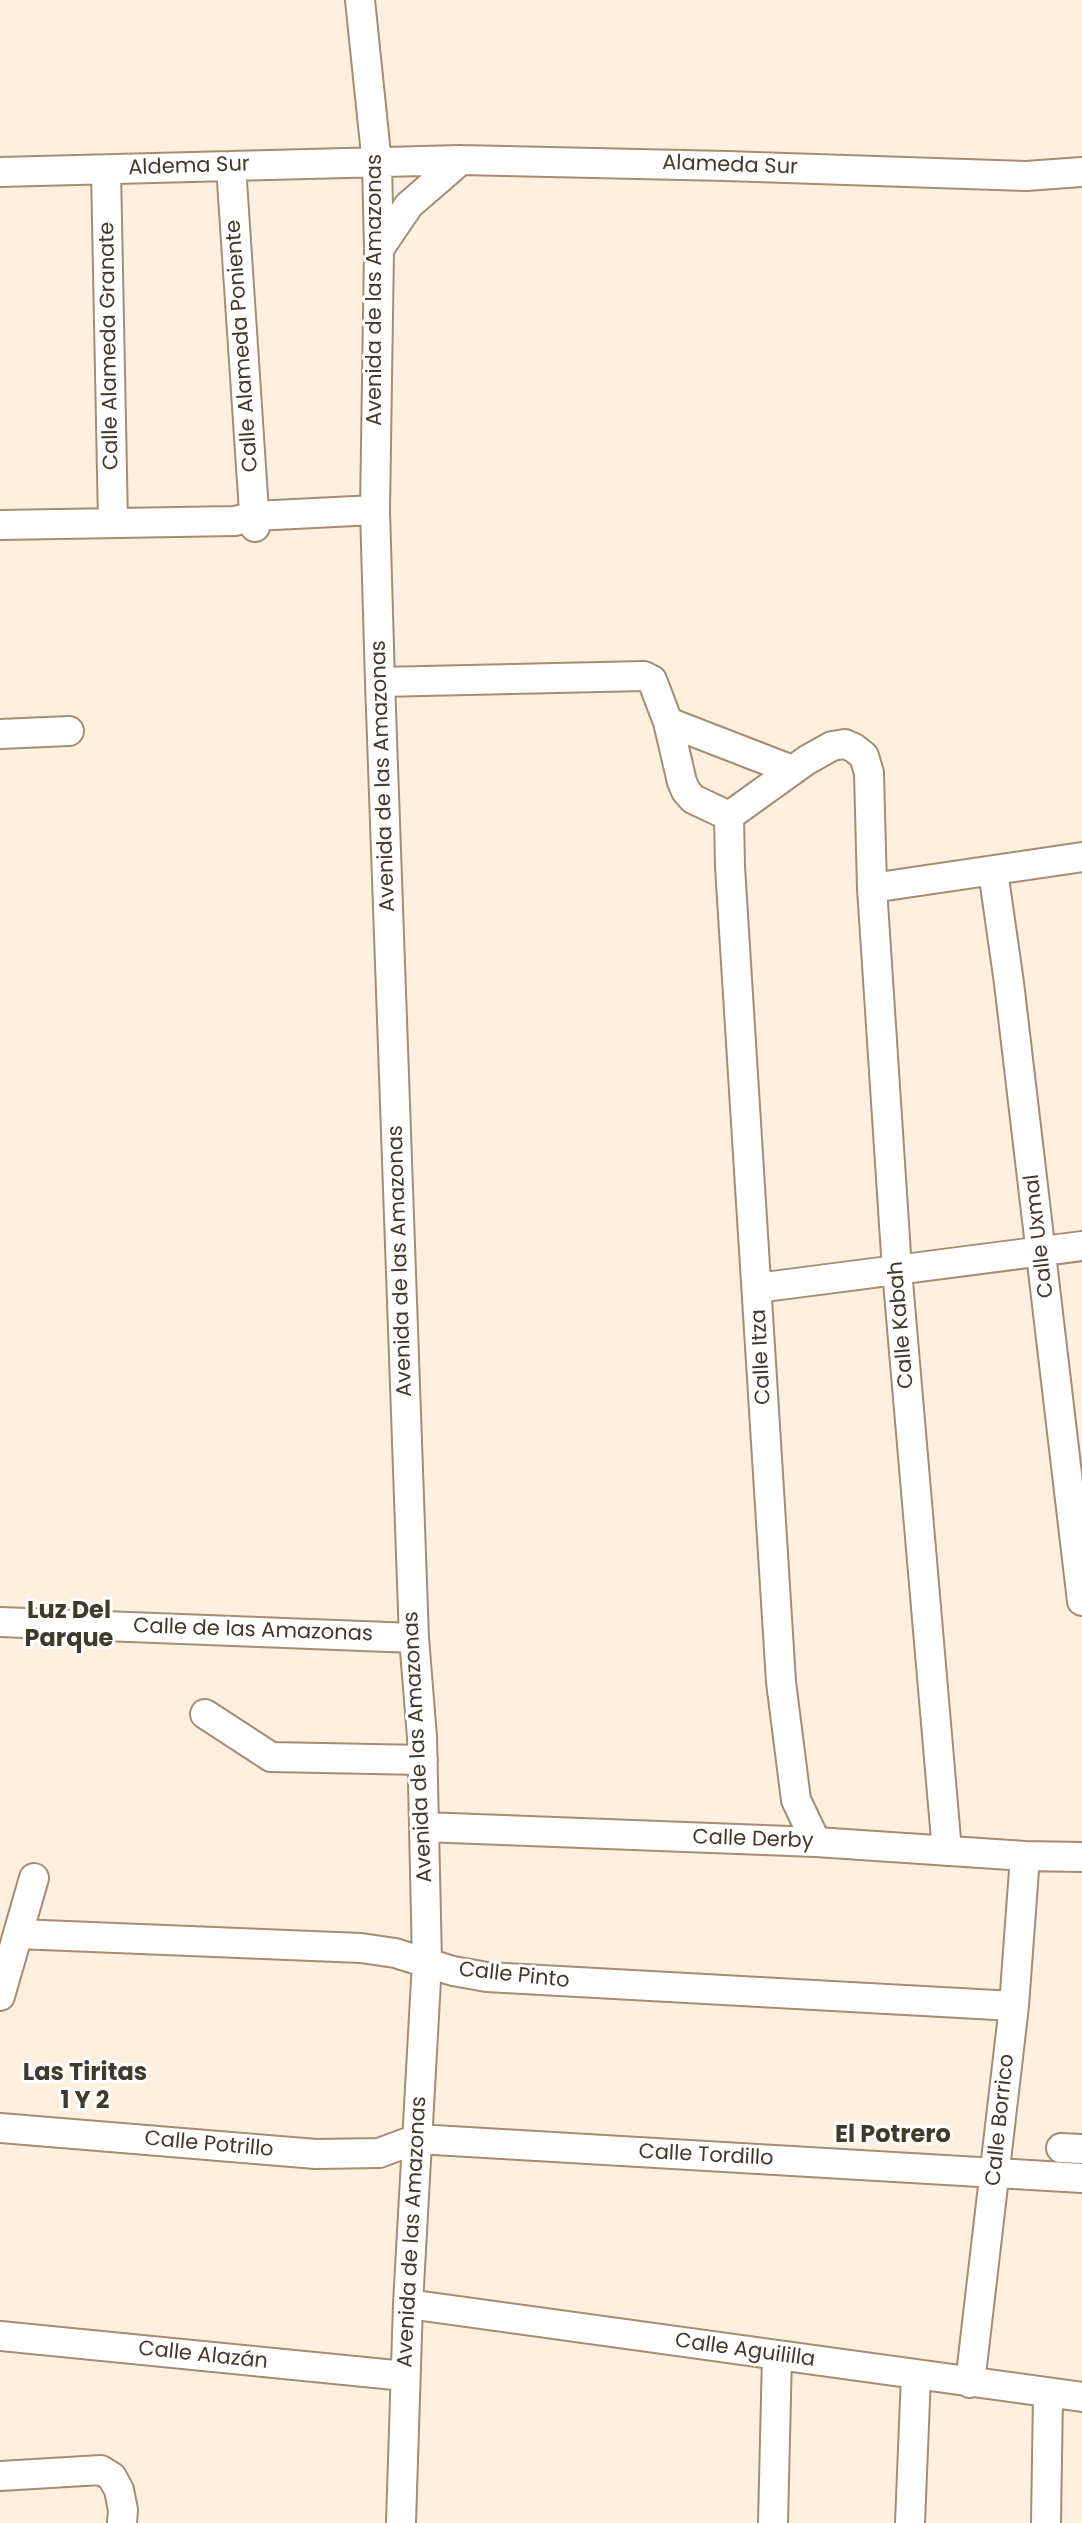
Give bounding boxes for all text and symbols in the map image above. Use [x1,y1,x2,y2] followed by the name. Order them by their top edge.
[662,151,798,181] street label: Alameda Sur
[128,152,250,182] street label: Aldema Sur
[363,154,389,426] street label: Avenida de las Amazonas
[222,219,264,473] street label: Calle Alameda Poniente
[95,222,125,470] street label: Calle Alameda Granate
[367,640,401,912] street label: Avenida de las Amazonas
[384,1125,418,1397] street label: Avenida de las Amazonas
[1020,1173,1060,1299] street label: Calle Uxmal
[884,1260,920,1390] street label: Calle Kabah
[747,1308,777,1406] street label: Calle Itza
[25,1598,113,1654] district label: Luz Del Parque
[399,1611,439,1883] street label: Avenida de las Amazonas
[133,1614,373,1648] street label: Calle de las Amazonas
[692,1825,814,1855] street label: Calle Derby
[457,1958,571,1994] street label: Calle Pinto
[982,2053,1020,2187] street label: Calle Borrico
[23,2060,147,2116] district label: Las Tiritas 1 Y 2
[393,2096,433,2368] street label: Avenida de las Amazonas
[835,2122,951,2150] district label: El Potrero
[143,2127,275,2163] street label: Calle Potrillo
[638,2140,774,2172] street label: Calle Tordillo
[673,2329,817,2373] street label: Calle Aguililla
[137,2337,269,2375] street label: Calle Alazán

